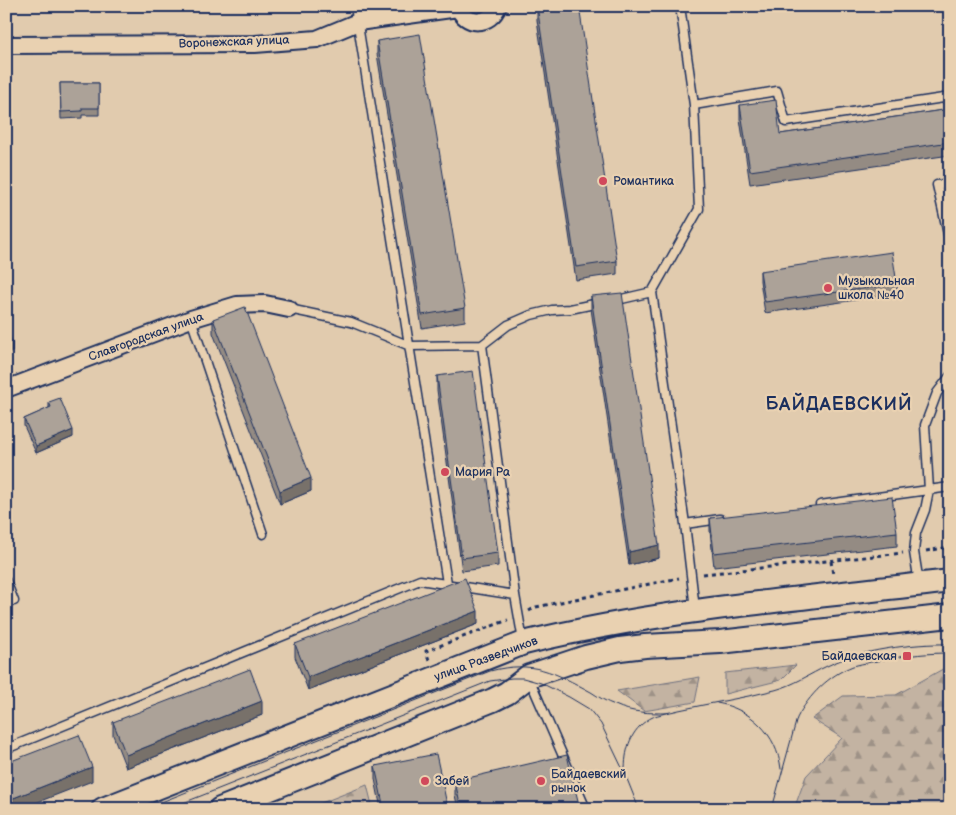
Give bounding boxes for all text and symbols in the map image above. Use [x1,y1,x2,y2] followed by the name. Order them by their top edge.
[178,33,290,51] street label: Воронежская улица
[613,174,674,189] place label: Романтика
[597,175,609,187] marker: Романтика
[838,274,915,303] place label: Музыкальная школа №40
[822,282,834,294] marker: Музыкальная школа №40
[86,309,206,365] street label: Славгородская улица
[765,392,913,415] district label: БАЙДАЕВСКИЙ
[455,465,510,480] place label: Мария Ра
[439,466,451,478] marker: Мария Ра
[432,633,540,685] street label: улица Разведчиков
[822,649,897,664] place label: Байдаевская
[901,650,913,662] marker: Байдаевская
[551,767,627,796] place label: Байдаевский рынок
[435,774,469,789] place label: Забей
[419,775,431,787] marker: Забей
[535,775,547,787] marker: Байдаевский рынок

